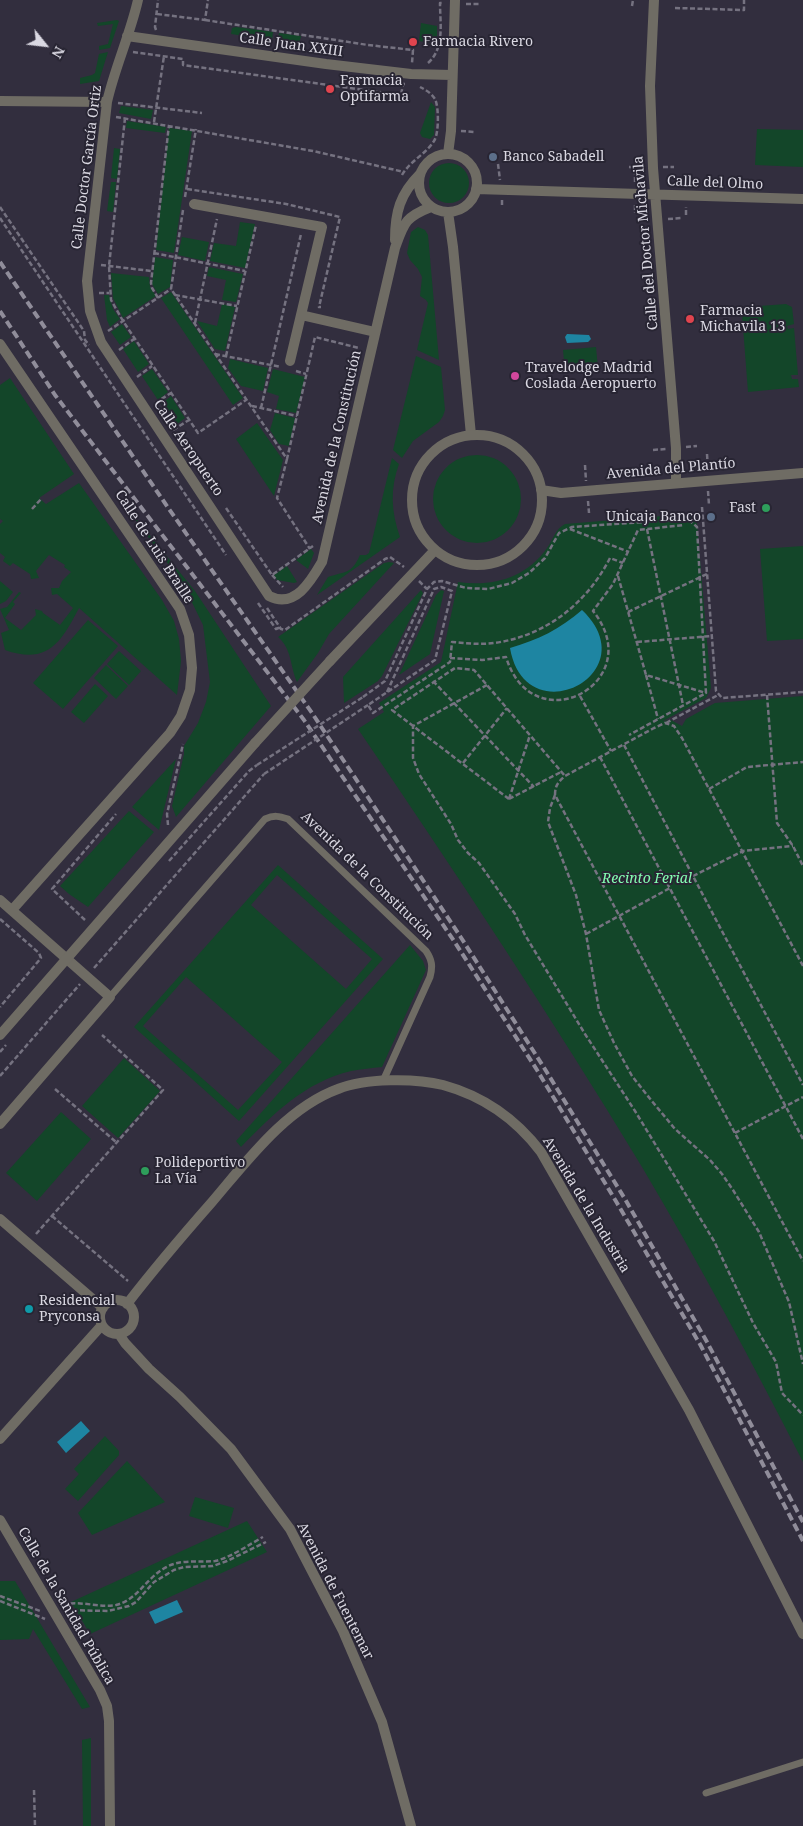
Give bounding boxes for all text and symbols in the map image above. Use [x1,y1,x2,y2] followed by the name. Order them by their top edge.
[20,20,70,70] north arrow
[238,29,344,61] street label: Calle Juan XXIII
[423,34,533,50] place label: Farmacia Rivero
[407,36,419,48] marker: Farmacia Rivero
[48,43,70,62] text: N
[340,73,409,105] place label: Farmacia Optifarma
[324,83,336,95] marker: Farmacia Optifarma
[69,84,105,250] street label: Calle Doctor García Ortiz
[503,149,604,165] place label: Banco Sabadell
[487,151,499,163] marker: Banco Sabadell
[630,155,662,331] street label: Calle del Doctor Michavila
[667,173,763,193] street label: Calle del Olmo
[700,303,785,336] place label: Farmacia Michavila 13
[684,313,696,325] marker: Farmacia Michavila 13
[309,349,365,525] street label: Avenida de la Constitución
[525,360,657,392] place label: Travelodge Madrid Coslada Aeropuerto
[509,370,521,382] marker: Travelodge Madrid Coslada Aeropuerto
[150,397,226,499] street label: Calle Aeropuerto
[606,455,736,483] street label: Avenida del Plantío
[111,487,197,607] street label: Calle de Luis Braille
[729,500,756,516] place label: Fast
[760,502,772,514] marker: Fast
[606,509,701,525] place label: Unicaja Banco
[705,511,717,523] marker: Unicaja Banco
[297,808,437,944] street label: Avenida de la Constitución
[602,871,692,887] park label: Recinto Ferial
[539,1134,633,1276] street label: Avenida de la Industria
[155,1155,245,1188] place label: Polideportivo La Vía
[139,1165,151,1177] marker: Polideportivo La Vía
[39,1293,115,1325] place label: Residencial Pryconsa
[23,1303,35,1315] marker: Residencial Pryconsa
[293,1520,377,1662] street label: Avenida de Fuentemar
[14,1524,118,1688] street label: Calle de la Sanidad Pública

